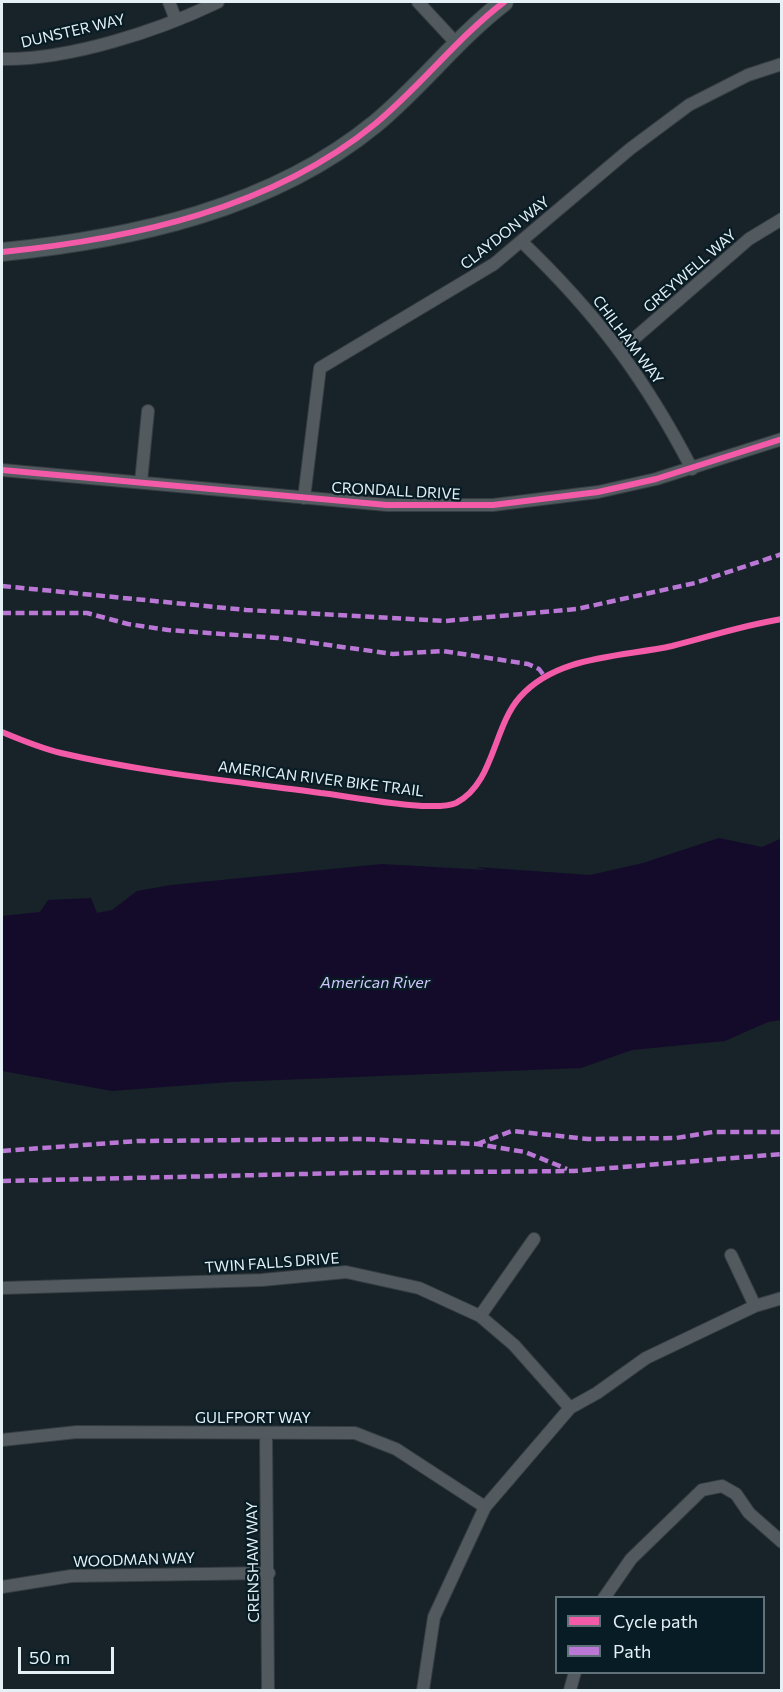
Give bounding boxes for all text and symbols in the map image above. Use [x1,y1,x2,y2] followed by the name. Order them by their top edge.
[19,10,127,52] street label: DUNSTER WAY
[457,193,553,273] street label: CLAYDON WAY
[640,226,740,316] street label: GREYWELL WAY
[589,292,667,388] street label: CHILHAM WAY
[331,479,461,503] street label: CRONDALL DRIVE
[217,757,425,801] street label: AMERICAN RIVER BIKE TRAIL
[320,973,430,993] water label: American River
[204,1249,340,1277] street label: TWIN FALLS DRIVE
[195,1409,311,1427] street label: GULFPORT WAY
[243,1501,263,1623] street label: CRENSHAW WAY
[73,1549,195,1571] street label: WOODMAN WAY
[555,1596,765,1674] legend
[613,1610,698,1632] text: Cycle path
[21,1635,117,1673] scale bar
[613,1640,651,1662] text: Path
[29,1646,70,1668] text: 50 m

